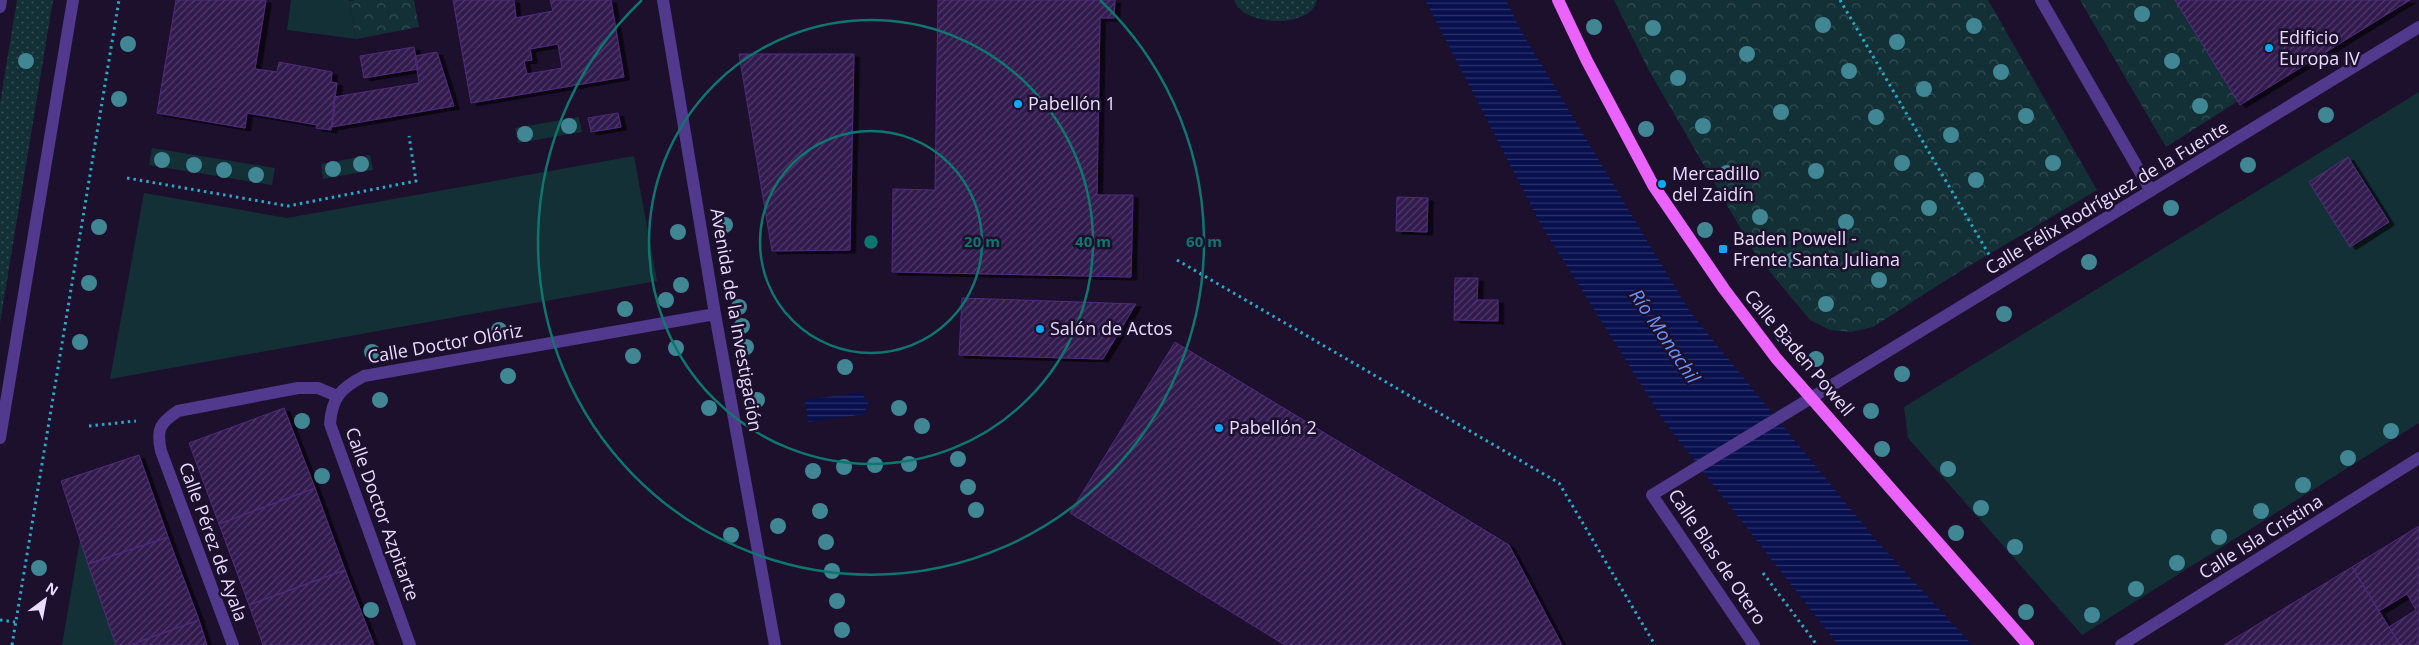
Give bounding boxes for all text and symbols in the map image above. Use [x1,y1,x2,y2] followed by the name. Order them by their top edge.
[2279,25,2360,70] place label: Edificio Europa IV
[2263,42,2275,54] marker: Edificio Europa IV
[1028,91,1116,115] place label: Pabellón 1
[1012,98,1024,110] marker: Pabellón 1
[1980,115,2233,279] street label: Calle Félix Rodríguez de la Fuente
[1672,161,1760,206] place label: Mercadillo del Zaidín
[1656,178,1668,190] marker: Mercadillo del Zaidín
[706,206,768,433] street label: Avenida de la Investigación
[1733,226,1900,271] place label: Baden Powell - Frente Santa Juliana
[964,231,1000,251] text: 20 m
[1075,231,1111,251] text: 40 m
[1186,231,1222,251] text: 60 m
[862,233,880,251] centre of rings
[1717,243,1729,255] marker: Baden Powell - Frente Santa Juliana
[1624,284,1707,389] water label: Río Monachil
[1740,284,1860,421] street label: Calle Baden Powell
[1050,316,1173,340] place label: Salón de Actos
[366,318,524,368] street label: Calle Doctor Olóriz
[1034,323,1046,335] marker: Salón de Actos
[1229,415,1317,439] place label: Pabellón 2
[1213,422,1225,434] marker: Pabellón 2
[340,424,425,604] street label: Calle Doctor Azpitarte
[174,459,254,624] street label: Calle Pérez de Ayala
[1663,484,1772,629] street label: Calle Blas de Otero
[2194,488,2327,584] street label: Calle Isla Cristina
[20,575,70,625] north arrow
[42,577,62,600] text: N

